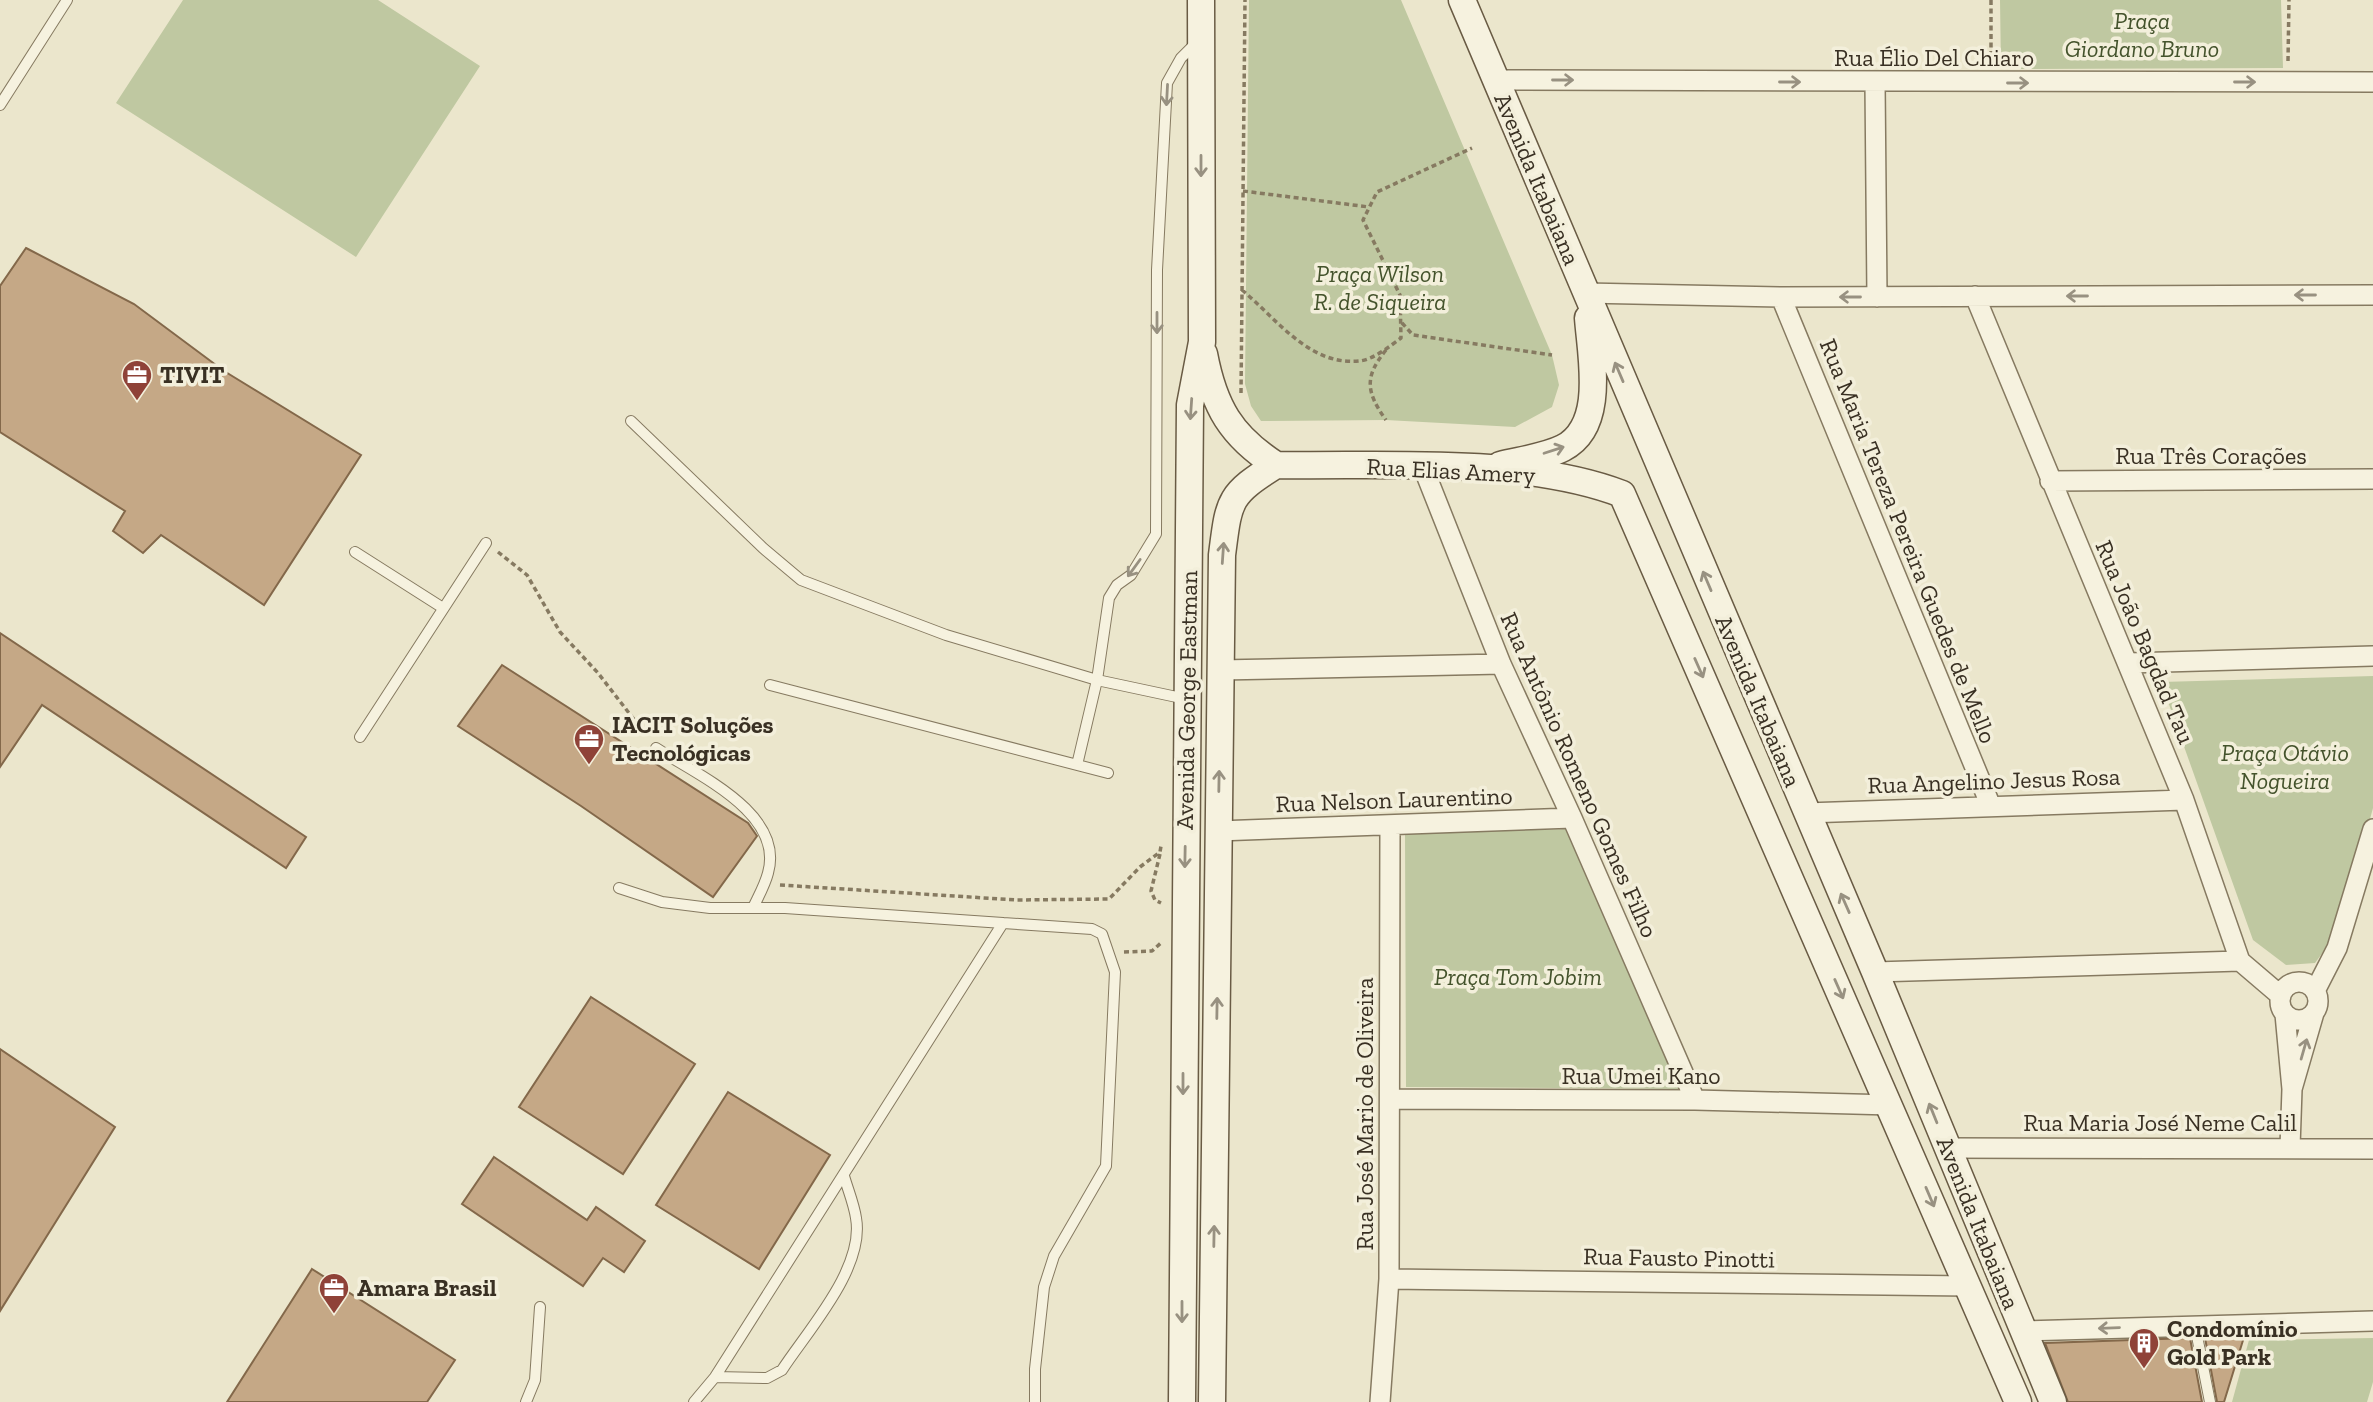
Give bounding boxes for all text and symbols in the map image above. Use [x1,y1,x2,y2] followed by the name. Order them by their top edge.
[2065,6,2219,63] park label: Praça Giordano Bruno
[1834,43,2034,72] street label: Rua Élio Del Chiaro
[1551,73,1574,87] one-way arrow
[1778,75,1801,89] one-way arrow
[2233,75,2256,89] one-way arrow
[2006,76,2029,90] one-way arrow
[1160,84,1173,107] one-way arrow
[1488,88,1587,270] street label: Avenida Itabaiana
[1194,154,1208,177] one-way arrow
[1314,259,1446,316] park label: Praça Wilson R. de Siqueira
[2294,288,2317,302] one-way arrow
[2066,289,2089,303] one-way arrow
[1839,290,1862,304] one-way arrow
[1150,311,1164,334] one-way arrow
[1814,334,2003,747] street label: Rua Maria Tereza Pereira Guedes de Mello
[120,358,154,402] office icon: TIVIT
[160,360,225,389] place label: TIVIT
[1611,361,1624,383] one-way arrow
[1184,397,1197,420] one-way arrow
[2115,441,2307,470] street label: Rua Três Corações
[1542,443,1564,455] one-way arrow
[1366,452,1537,489] street label: Rua Elias Amery
[2089,536,2202,748] street label: Rua João Bagdad Tau
[1217,543,1230,565] one-way arrow
[1127,558,1142,577] one-way arrow
[1170,570,1203,830] street label: Avenida George Eastman
[1700,571,1713,592] one-way arrow
[1494,608,1664,942] street label: Rua Antônio Romeno Gomes Filho
[1709,610,1808,792] street label: Avenida Itabaiana
[1693,657,1706,678] one-way arrow
[612,710,774,767] place label: IACIT Soluções Tecnológicas
[572,722,606,766] office icon: IACIT Soluções Tecnológicas
[2221,738,2349,795] park label: Praça Otávio Nogueira
[1867,762,2121,799] street label: Rua Angelino Jesus Rosa
[1212,770,1226,793] one-way arrow
[1275,781,1513,818] street label: Rua Nelson Laurentino
[1178,845,1192,868] one-way arrow
[1838,893,1851,914] one-way arrow
[1434,962,1602,991] park label: Praça Tom Jobim
[1350,977,1379,1251] street label: Rua José Mario de Oliveira
[1834,978,1847,999] one-way arrow
[1210,997,1224,1020] one-way arrow
[2298,1038,2311,1060] one-way arrow
[1561,1061,1721,1090] street label: Rua Umei Kano
[1177,1072,1190,1095] one-way arrow
[1925,1103,1938,1124] one-way arrow
[2023,1108,2297,1137] street label: Rua Maria José Neme Calil
[1931,1132,2027,1314] street label: Avenida Itabaiana
[1925,1186,1938,1208] one-way arrow
[1207,1225,1221,1248] one-way arrow
[1583,1241,1775,1274] street label: Rua Fausto Pinotti
[317,1271,351,1315] office icon: Amara Brasil
[357,1273,497,1302] place label: Amara Brasil
[1175,1300,1189,1323] one-way arrow
[2167,1314,2298,1371] place label: Condomínio Gold Park
[2098,1322,2121,1335] one-way arrow
[2127,1326,2161,1370] building icon: Condomínio Gold Park

